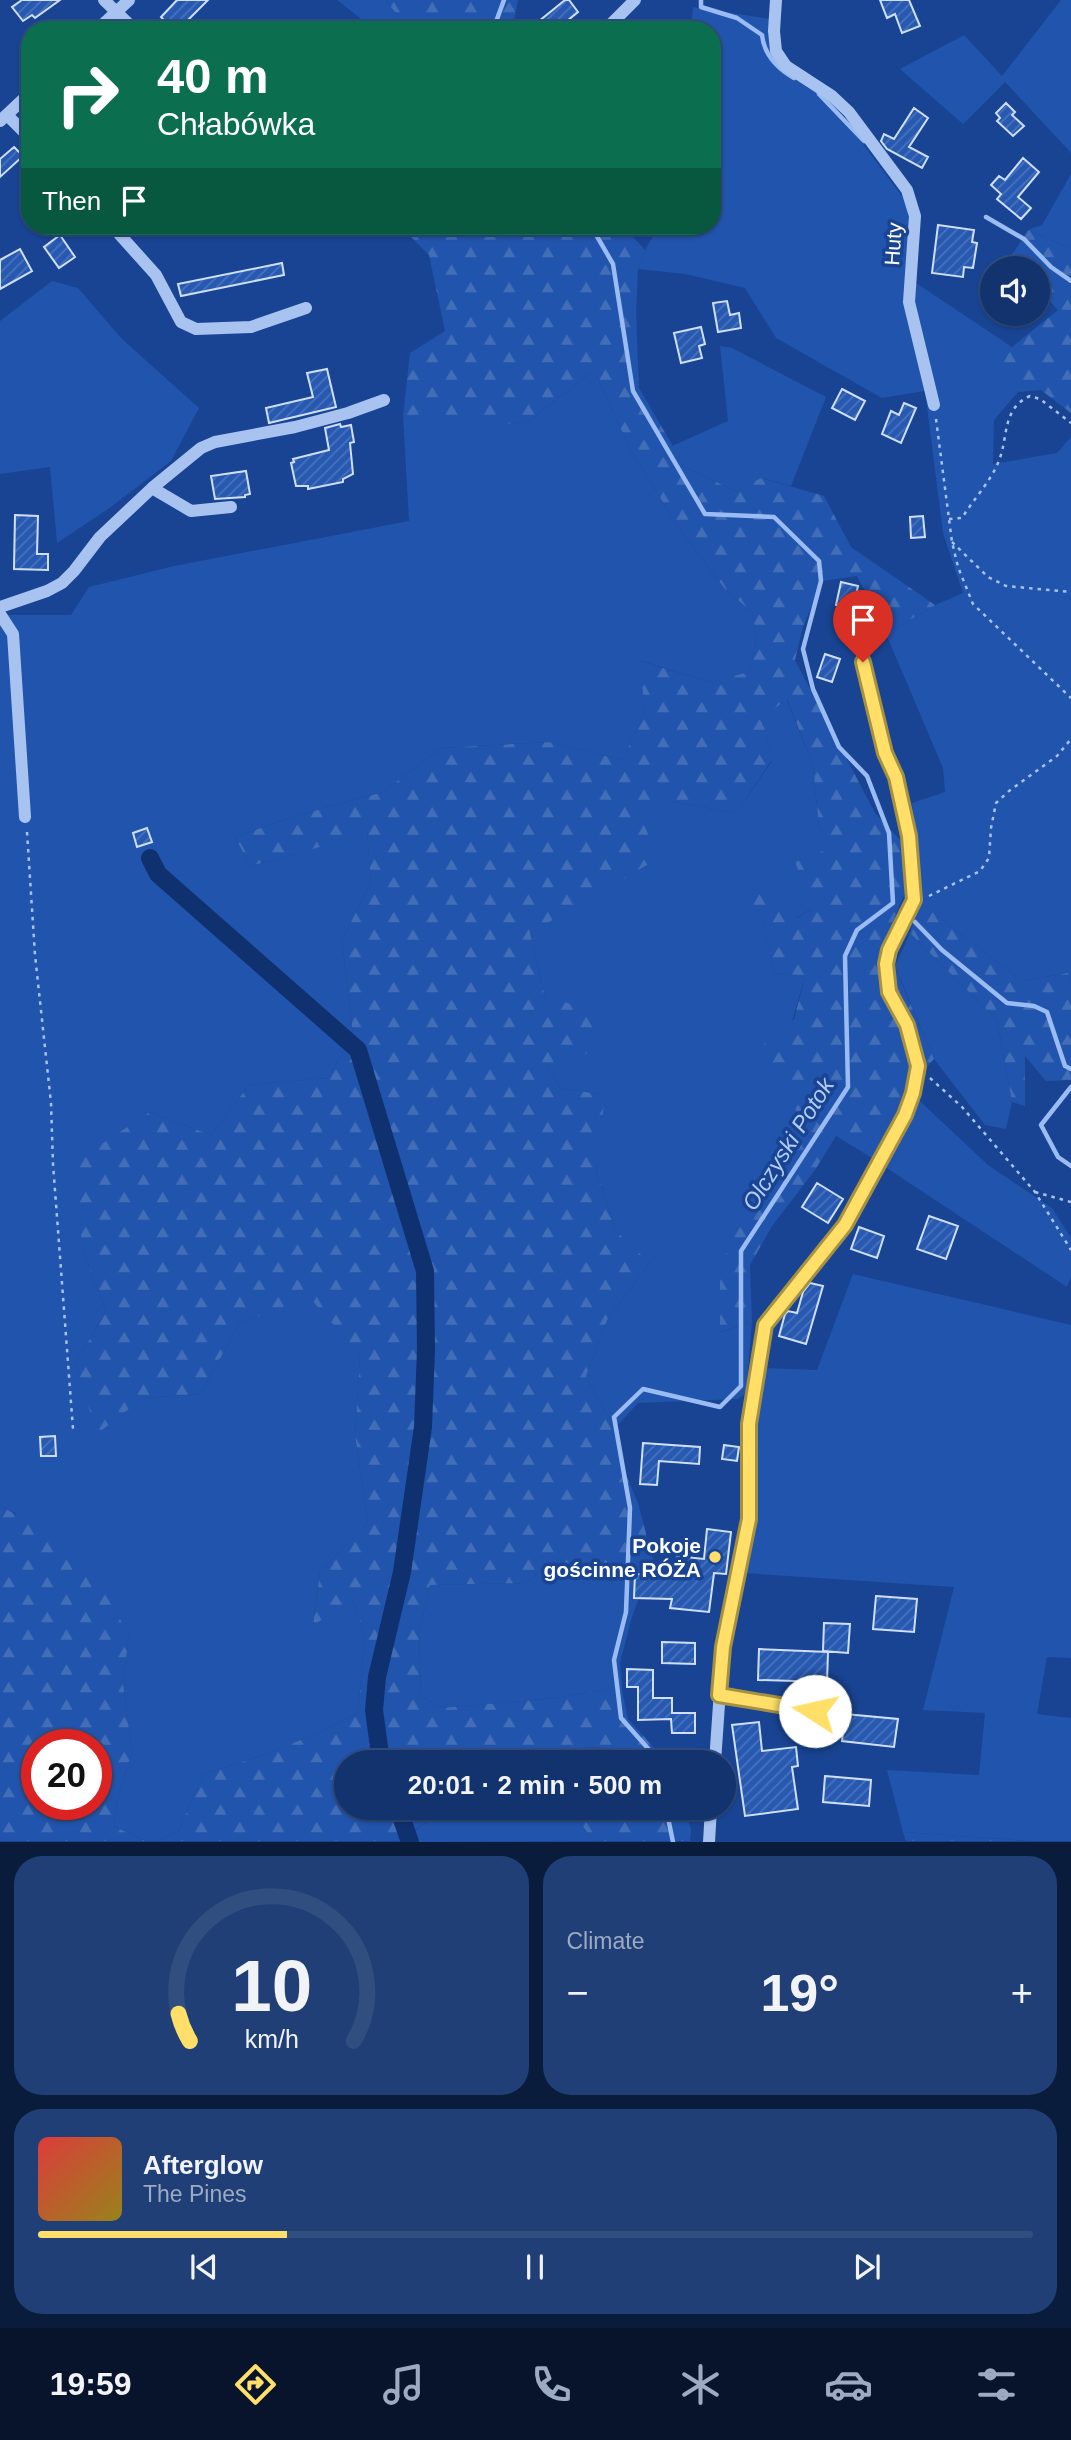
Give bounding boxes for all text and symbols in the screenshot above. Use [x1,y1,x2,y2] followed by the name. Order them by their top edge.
[42,49,133,140] icon: right
[157,49,269,103] text: 40 m
[157,106,315,142] text: Chłabówka
[115,182,153,220] icon: arrive
[42,186,101,216] text: Then
[880,221,906,266] street label: Huty
[980,256,1050,326] map controls
[980,256,1050,326] button: sound
[833,590,893,662] pin
[844,601,882,639] icon: arrive
[737,1072,840,1215] water label: Olczyski Potok
[543,1534,701,1581] place label: Pokoje gościnne RÓŻA
[707,1549,723,1565] marker: Pokoje gościnne RÓŻA
[778,1674,852,1748] position arrow
[21,1729,112,1820] speed limit sign: 20
[408,1770,662,1800] text: 20:01 · 2 min · 500 m
[567,1928,644,1954] text: Climate
[231,1946,312,2027] text: 10
[760,1964,839,2022] text: 19°
[567,1972,589,2014] text: −
[1011,1972,1033,2014] text: +
[244,2025,298,2053] text: km/h
[143,2150,263,2180] text: Afterglow
[143,2181,247,2207] text: The Pines
[185,2248,223,2286] icon: previous
[516,2248,554,2286] icon: pause
[848,2248,886,2286] icon: next
[231,2360,280,2409] icon: directions
[379,2360,428,2409] icon: music
[527,2360,576,2409] icon: phone
[676,2360,725,2409] icon: climate
[824,2360,873,2409] icon: car
[972,2360,1021,2409] icon: filters
[50,2366,131,2402] text: 19:59

